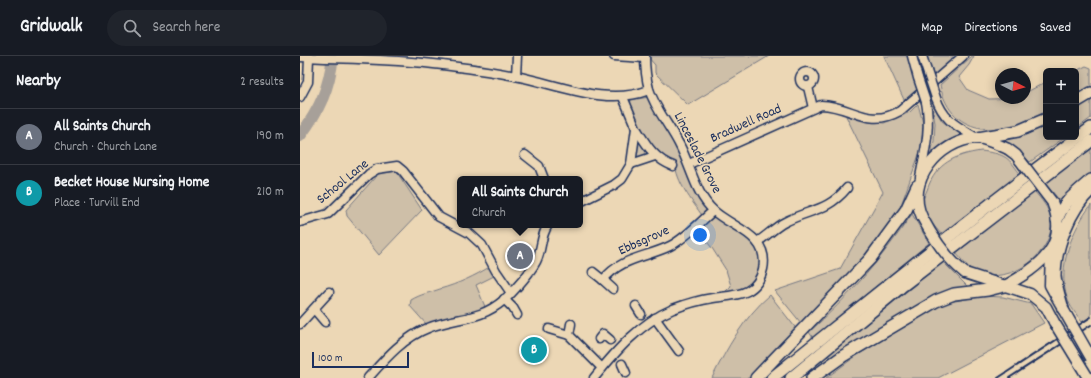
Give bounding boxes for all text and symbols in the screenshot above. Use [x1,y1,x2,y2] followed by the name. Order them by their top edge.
[107,10,387,46] search box
[20,14,83,41] text: Gridwalk
[121,17,143,39] icon: search
[153,17,220,39] text: Search here
[921,18,943,38] text: Map
[965,18,1018,38] text: Directions
[1040,18,1071,38] text: Saved
[995,68,1031,104] north arrow
[1043,68,1079,140] map controls
[1043,68,1079,104] button: +
[16,70,60,94] text: Nearby
[240,73,284,92] text: 2 results
[707,99,785,149] street label: Bradwell Road
[1043,104,1079,140] button: −
[668,109,726,197] street label: Linceslade Grove
[54,116,151,138] text: All Saints Church
[25,127,33,146] text: A
[256,127,284,146] text: 190 m
[54,138,157,157] text: Church · Church Lane
[313,155,373,209] street label: School Lane
[54,172,209,194] text: Becket House Nursing Home
[457,176,583,228] popup
[472,182,568,204] text: All Saints Church
[26,183,32,202] text: B
[256,183,284,202] text: 210 m
[54,194,140,213] text: Place · Turvill End
[472,204,506,223] text: Church
[615,221,673,261] street label: Ebbsgrove
[690,225,710,245] your location
[507,241,533,271] pin: A
[521,335,547,365] pin: B
[312,350,409,369] scale bar
[318,351,342,367] text: 100 m

